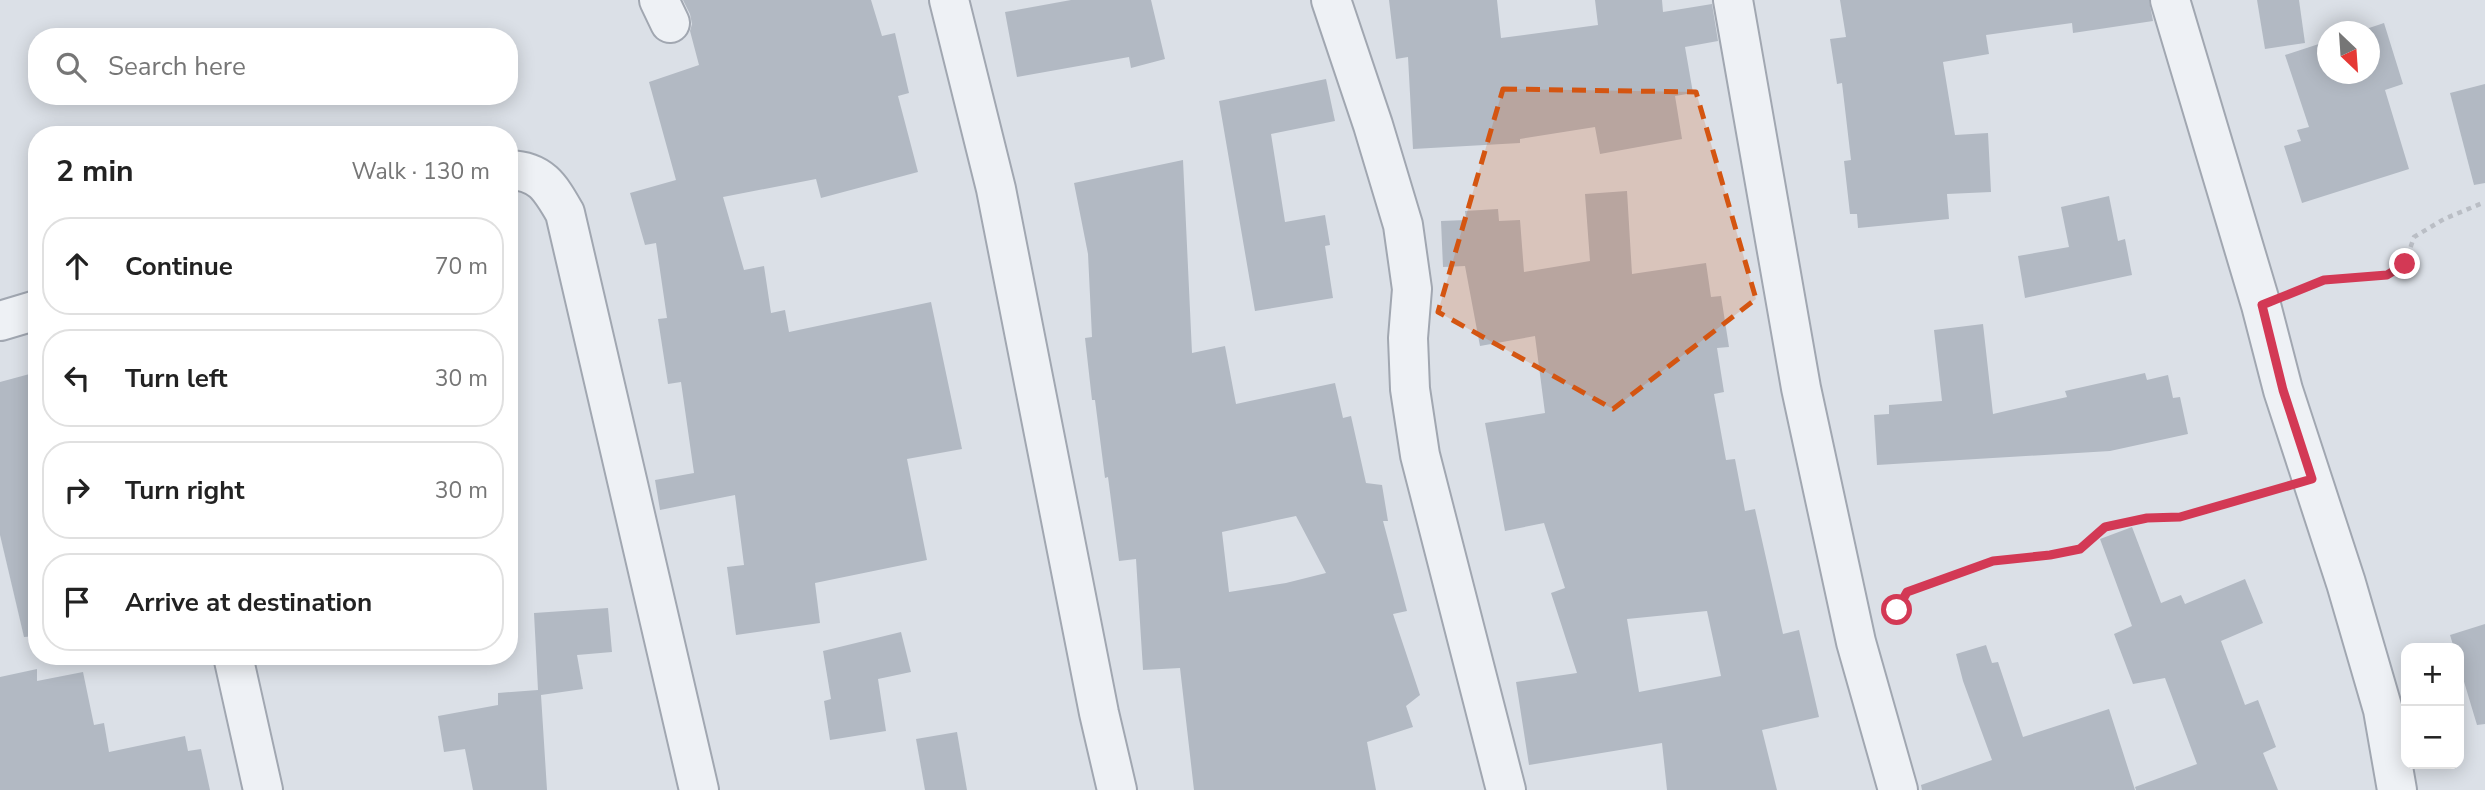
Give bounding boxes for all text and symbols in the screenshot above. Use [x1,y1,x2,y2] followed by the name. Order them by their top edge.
[2317,21,2380,84] north arrow
[28,28,518,105] search box
[52,48,90,86] icon: search
[108,49,246,84] text: Search here
[56,151,134,192] text: 2 min
[351,156,490,187] text: Walk · 130 m
[58,247,96,285] icon: ahead
[2389,248,2420,279] route end
[125,249,233,284] text: Continue
[435,251,488,282] text: 70 m
[58,359,96,397] icon: left
[125,361,228,396] text: Turn left
[435,363,488,394] text: 30 m
[58,471,96,509] icon: right
[125,473,244,508] text: Turn right
[435,475,488,506] text: 30 m
[58,583,96,621] icon: arrive
[125,585,372,620] text: Arrive at destination
[1881,594,1912,625] route start
[2401,643,2464,769] map controls
[2401,643,2464,706] button: +
[2401,706,2464,769] button: −

